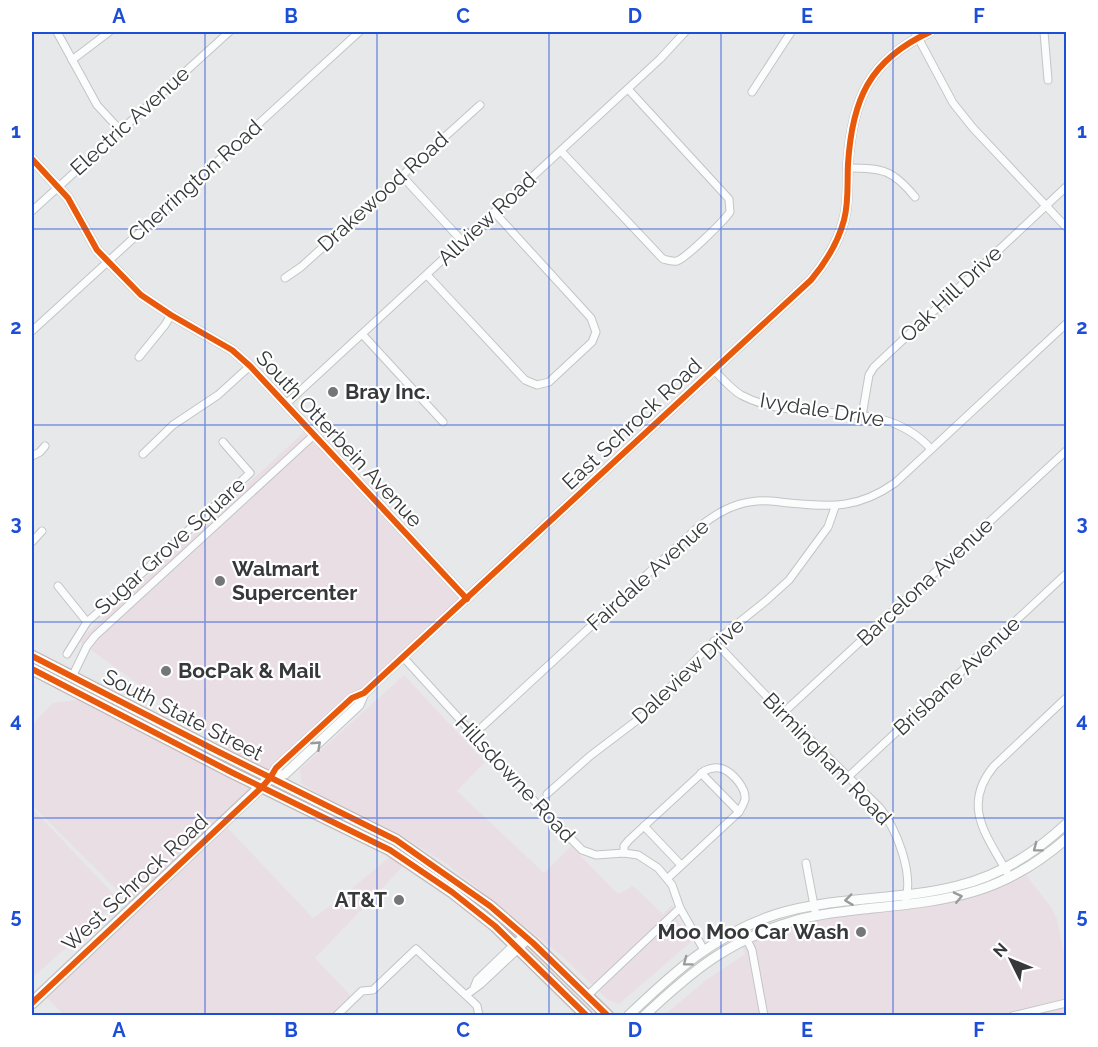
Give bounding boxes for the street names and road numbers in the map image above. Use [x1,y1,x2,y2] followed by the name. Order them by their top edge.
[65,61,194,181] street label: Electric Avenue
[123,114,267,247] street label: Cherrington Road
[312,127,453,257] street label: Drakewood Road
[432,167,541,270] street label: Allview Road
[895,240,1007,347] street label: Oak Hill Drive
[251,345,428,532] street label: South Otterbein Avenue
[557,353,706,495] street label: East Schrock Road
[758,387,886,432] street label: Ivydale Drive
[89,472,250,620] street label: Sugar Grove Square
[852,512,998,651] street label: Barcelona Avenue
[582,513,714,636] street label: Fairdale Avenue
[888,611,1025,741] street label: Brisbane Avenue
[627,612,749,729] street label: Daleview Drive
[99,663,267,766] street label: South State Street
[758,687,897,830] street label: Birmingham Road
[450,710,580,847] street label: Hillsdowne Road
[57,809,213,957] street label: West Schrock Road

